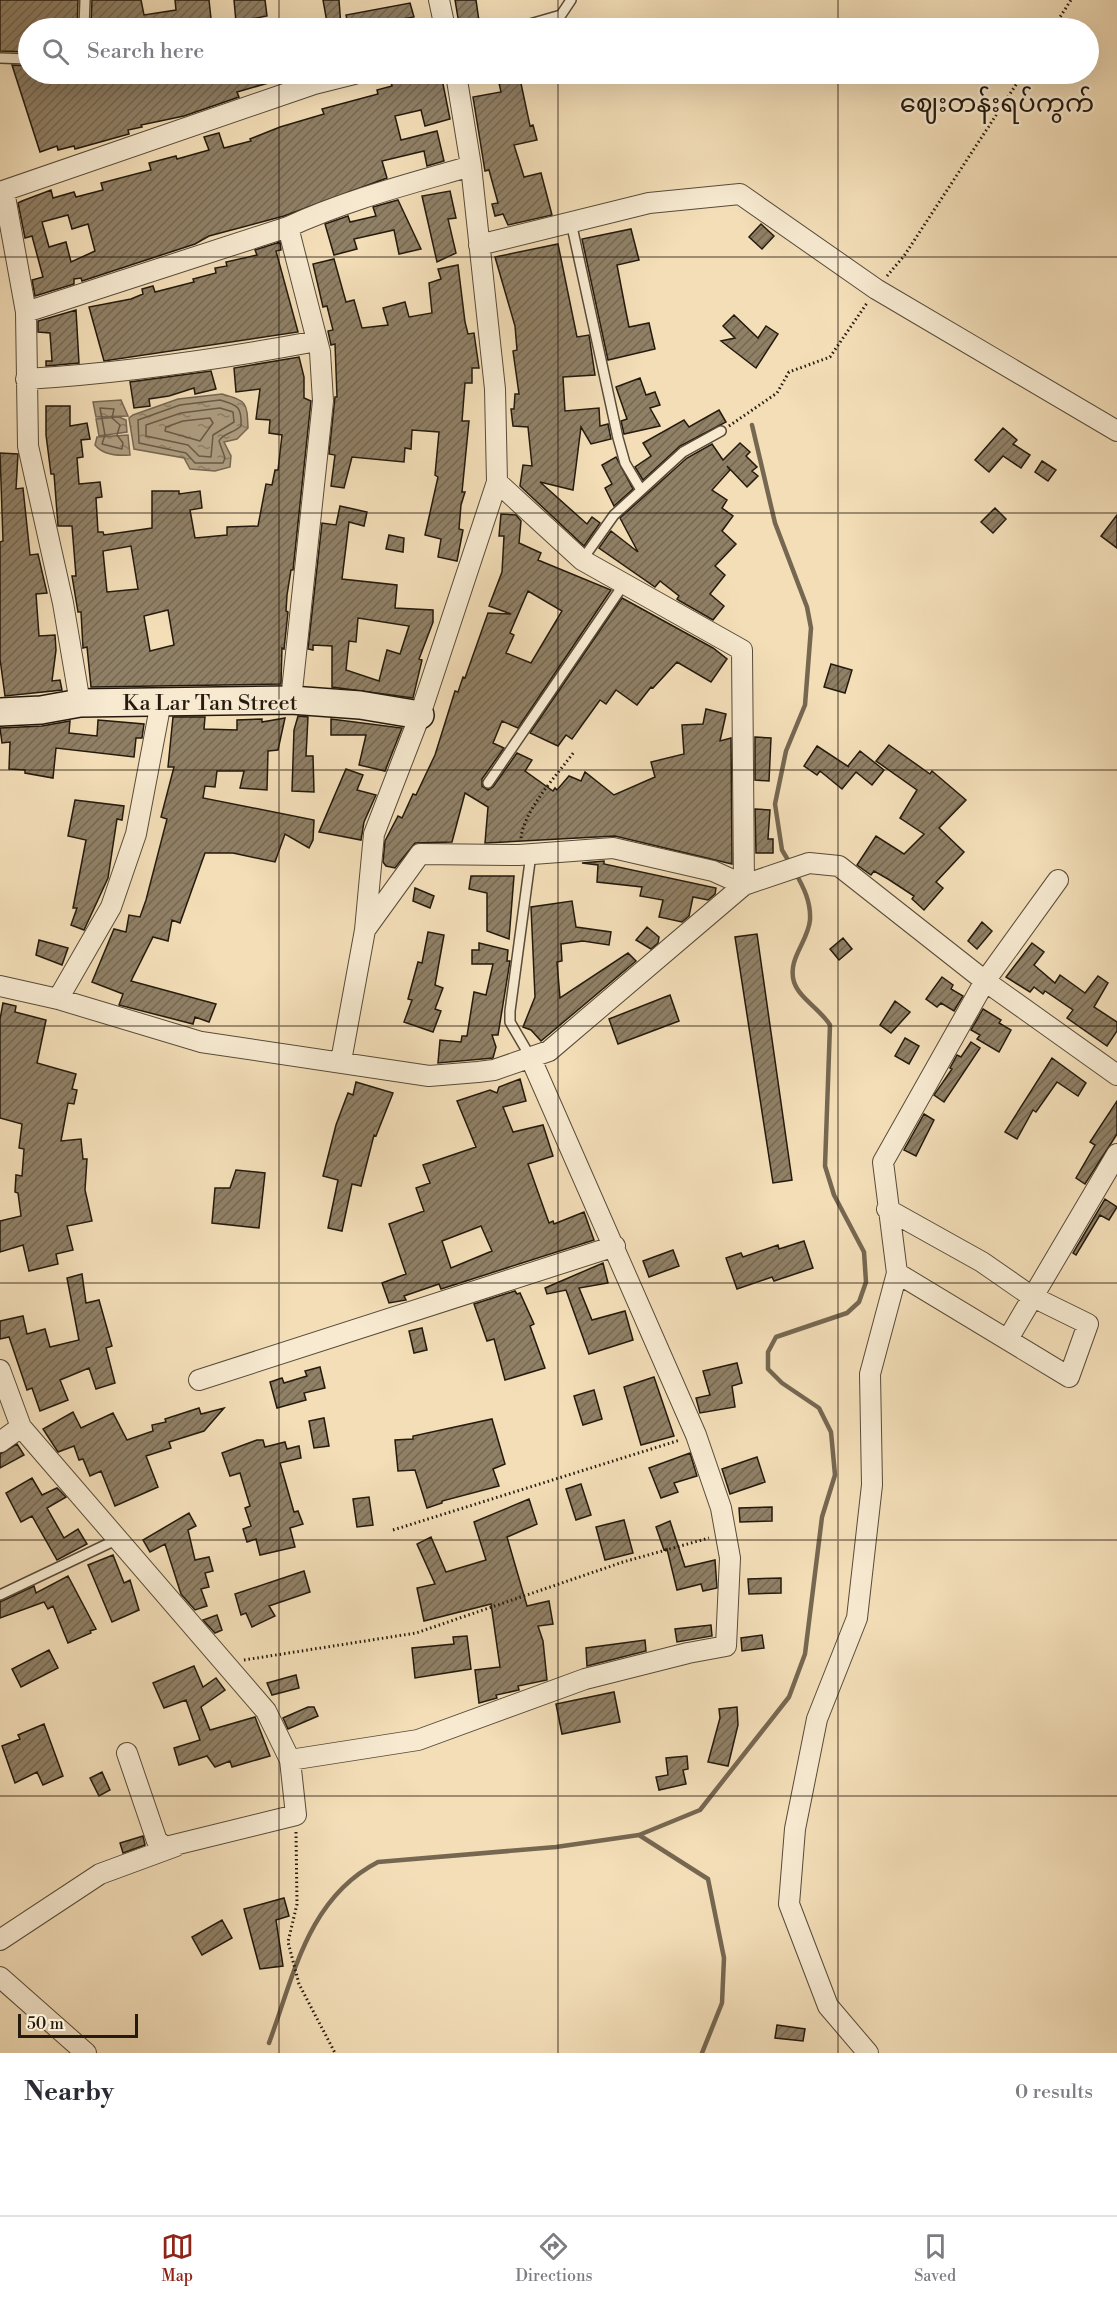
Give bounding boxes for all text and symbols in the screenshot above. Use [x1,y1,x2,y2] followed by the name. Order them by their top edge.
[18,18,1099,84] search box
[39,35,72,68] icon: search
[87,38,204,65] text: Search here
[900,86,1094,124] district label: ဈေးတန်းရပ်ကွက်
[122,690,298,717] street label: Ka Lar Tan Street
[18,2011,138,2038] scale bar
[27,2014,64,2034] text: 50 m
[24,2076,114,2108] text: Nearby
[1015,2080,1093,2105] text: 0 results
[161,2230,194,2286] tab: Map
[515,2230,593,2286] tab: Directions
[914,2230,956,2286] tab: Saved

